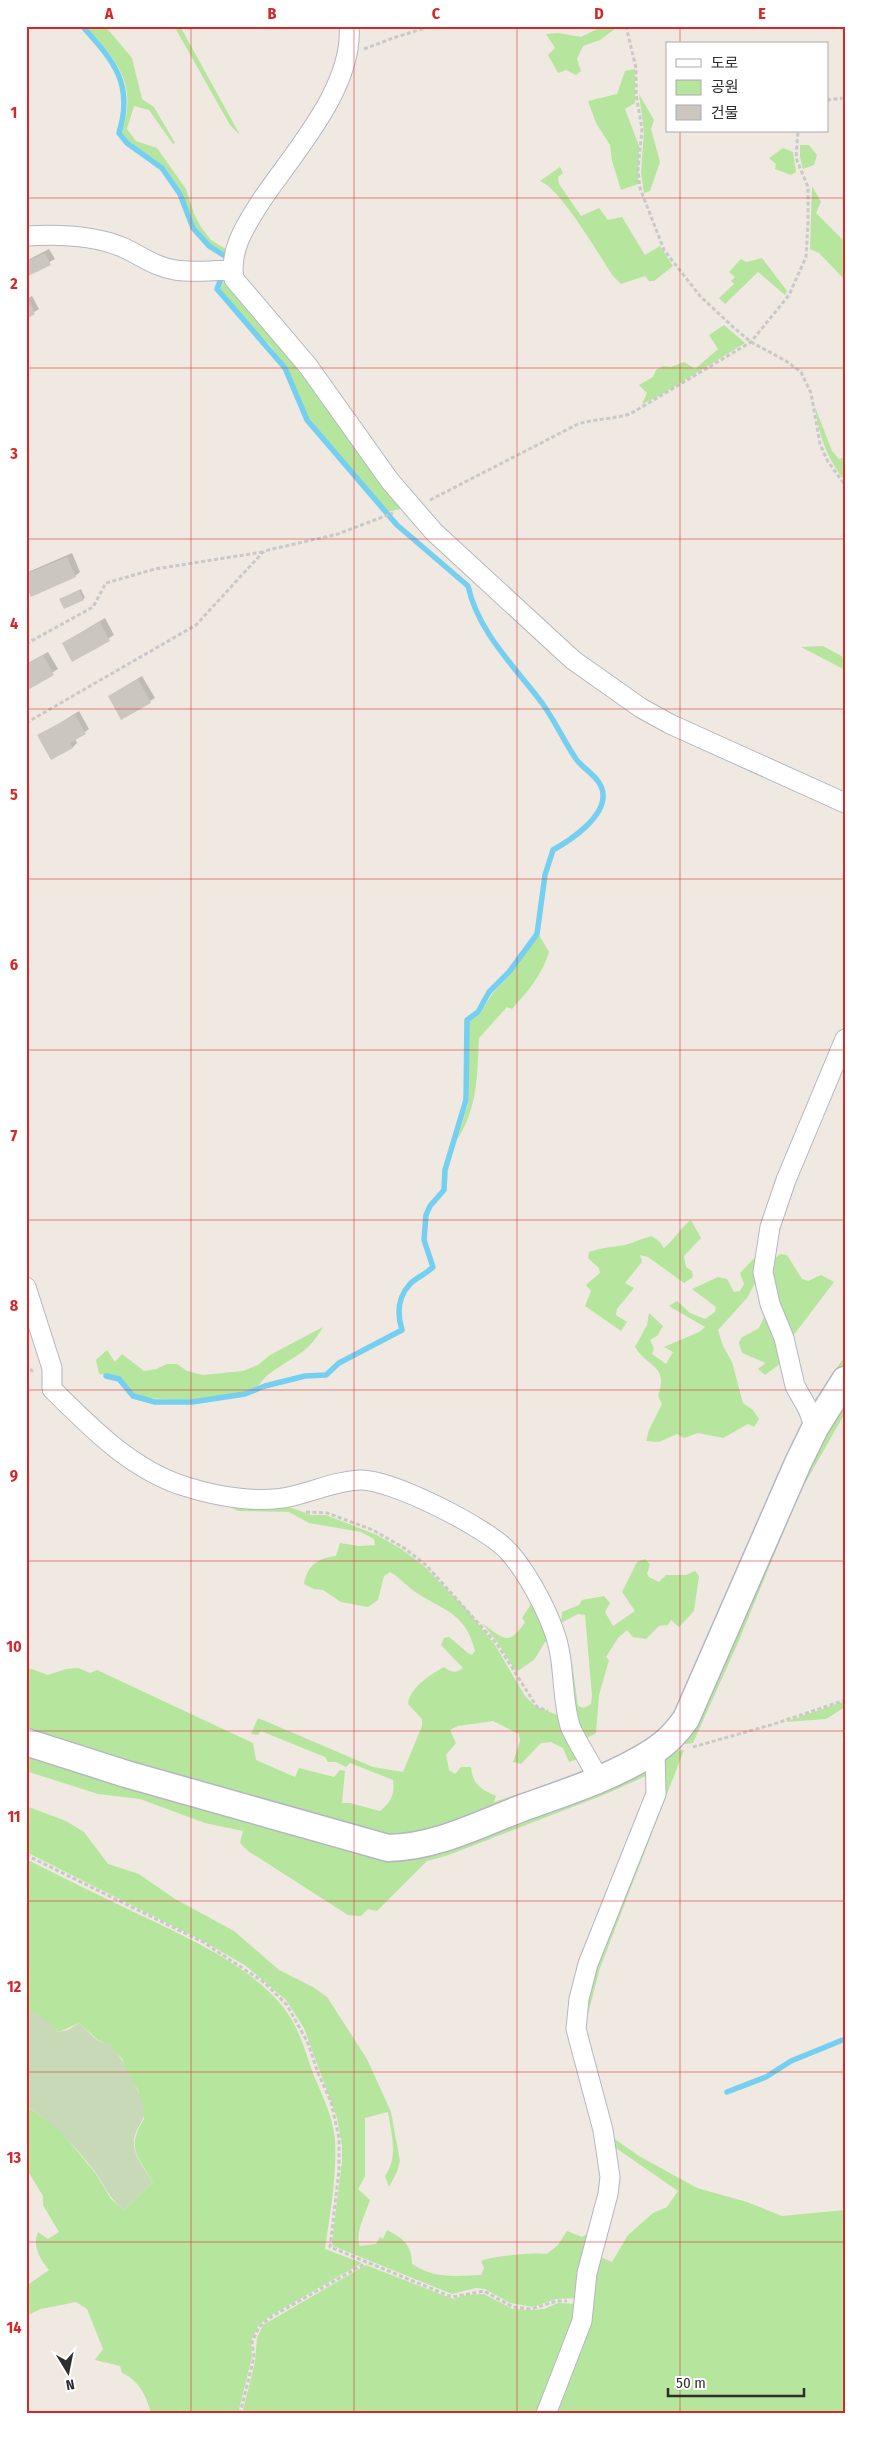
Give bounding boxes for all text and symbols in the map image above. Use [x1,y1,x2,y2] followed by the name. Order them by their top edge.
[104,4,114,23] text: A
[268,4,277,23] text: B
[432,4,441,23] text: C
[594,4,604,23] text: D
[758,4,766,23] text: E
[666,42,828,132] legend
[711,54,739,72] text: 도로
[711,78,739,96] text: 공원
[11,103,17,122] text: 1
[711,104,739,122] text: 건물
[9,274,18,293] text: 2
[9,444,18,463] text: 3
[10,614,18,633] text: 4
[10,785,18,804] text: 5
[10,955,18,974] text: 6
[11,1126,18,1145] text: 7
[10,1296,19,1315] text: 8
[10,1466,18,1485] text: 9
[6,1637,22,1656] text: 10
[7,1807,21,1826] text: 11
[7,1977,22,1996] text: 12
[7,2148,22,2167] text: 13
[7,2318,22,2337] text: 14
[42,2348,92,2398] north arrow
[668,2365,805,2397] scale bar
[676,2374,706,2392] text: 50 m
[65,2375,76,2393] text: N

